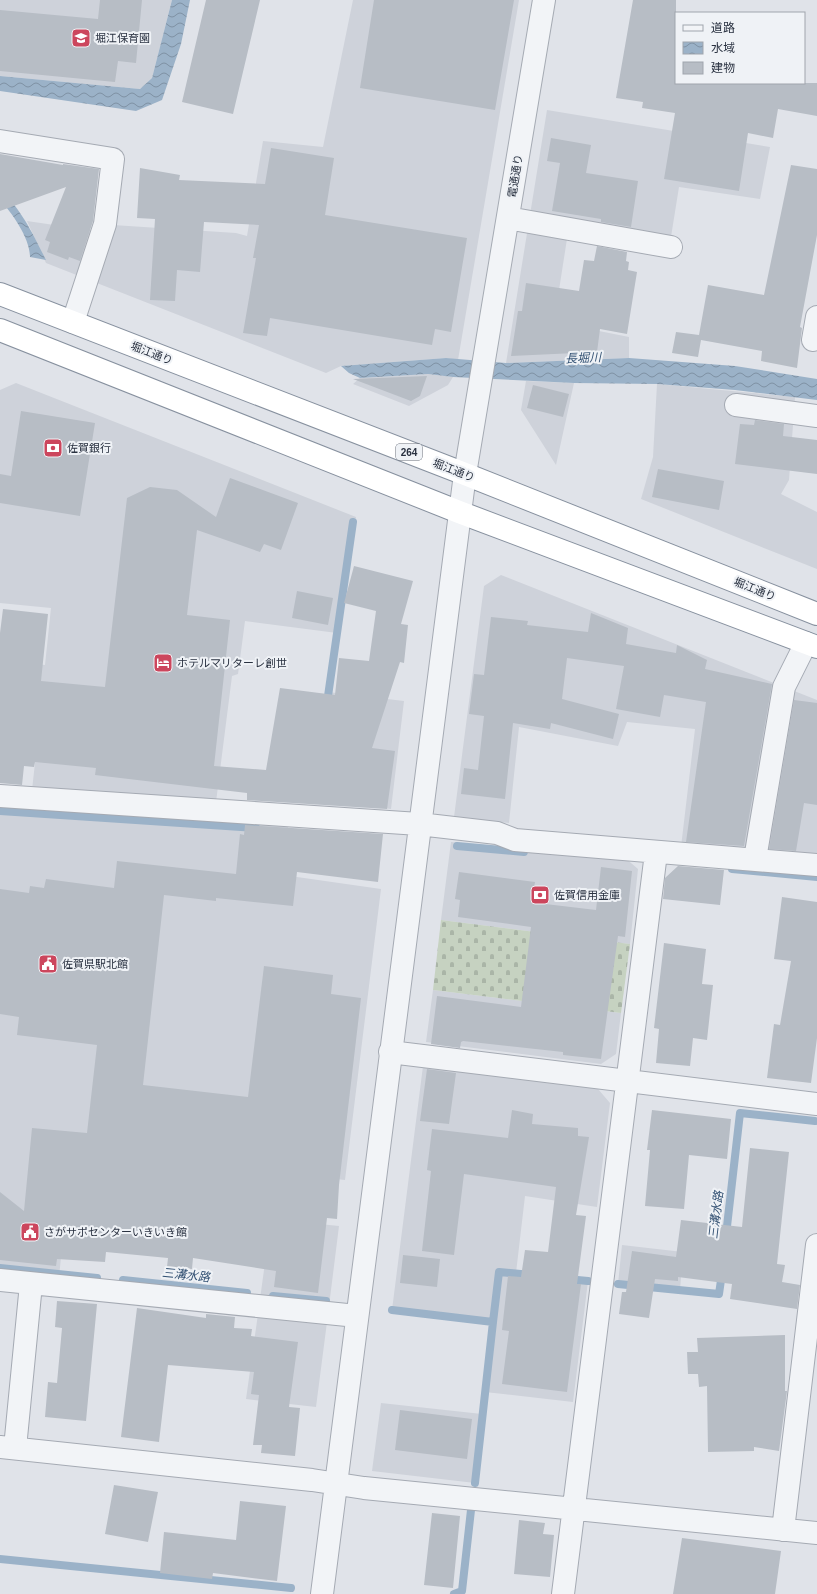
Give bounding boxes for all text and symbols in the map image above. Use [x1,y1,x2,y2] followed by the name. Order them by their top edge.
[675,12,805,84] legend
[711,21,735,35] text: 道路
[70,27,92,49] school or university icon: 堀江保育園
[95,32,150,44] place label: 堀江保育園
[711,41,735,55] text: 水域
[711,61,735,75] text: 建物
[506,153,524,199] street label: 電通通り
[129,340,175,366] street label: 堀江通り
[565,350,603,366] water label: 長堀川
[42,437,64,459] bank icon: 佐賀銀行
[67,442,111,454] place label: 佐賀銀行
[396,444,422,460] road number: 264
[431,457,477,483] street label: 堀江通り
[732,575,778,603] street label: 堀江通り
[152,652,174,674] hotel icon: ホテルマリターレ創世
[177,657,287,669] place label: ホテルマリターレ創世
[529,884,551,906] bank icon: 佐賀信用金庫
[554,889,620,901] place label: 佐賀信用金庫
[37,953,59,975] public building icon: 佐賀県駅北館
[62,958,128,970] place label: 佐賀県駅北館
[706,1189,726,1240] water label: 三溝水路
[19,1221,41,1243] public building icon: さがサポセンターいきいき館
[44,1226,187,1238] place label: さがサポセンターいきいき館
[161,1266,212,1285] water label: 三溝水路

